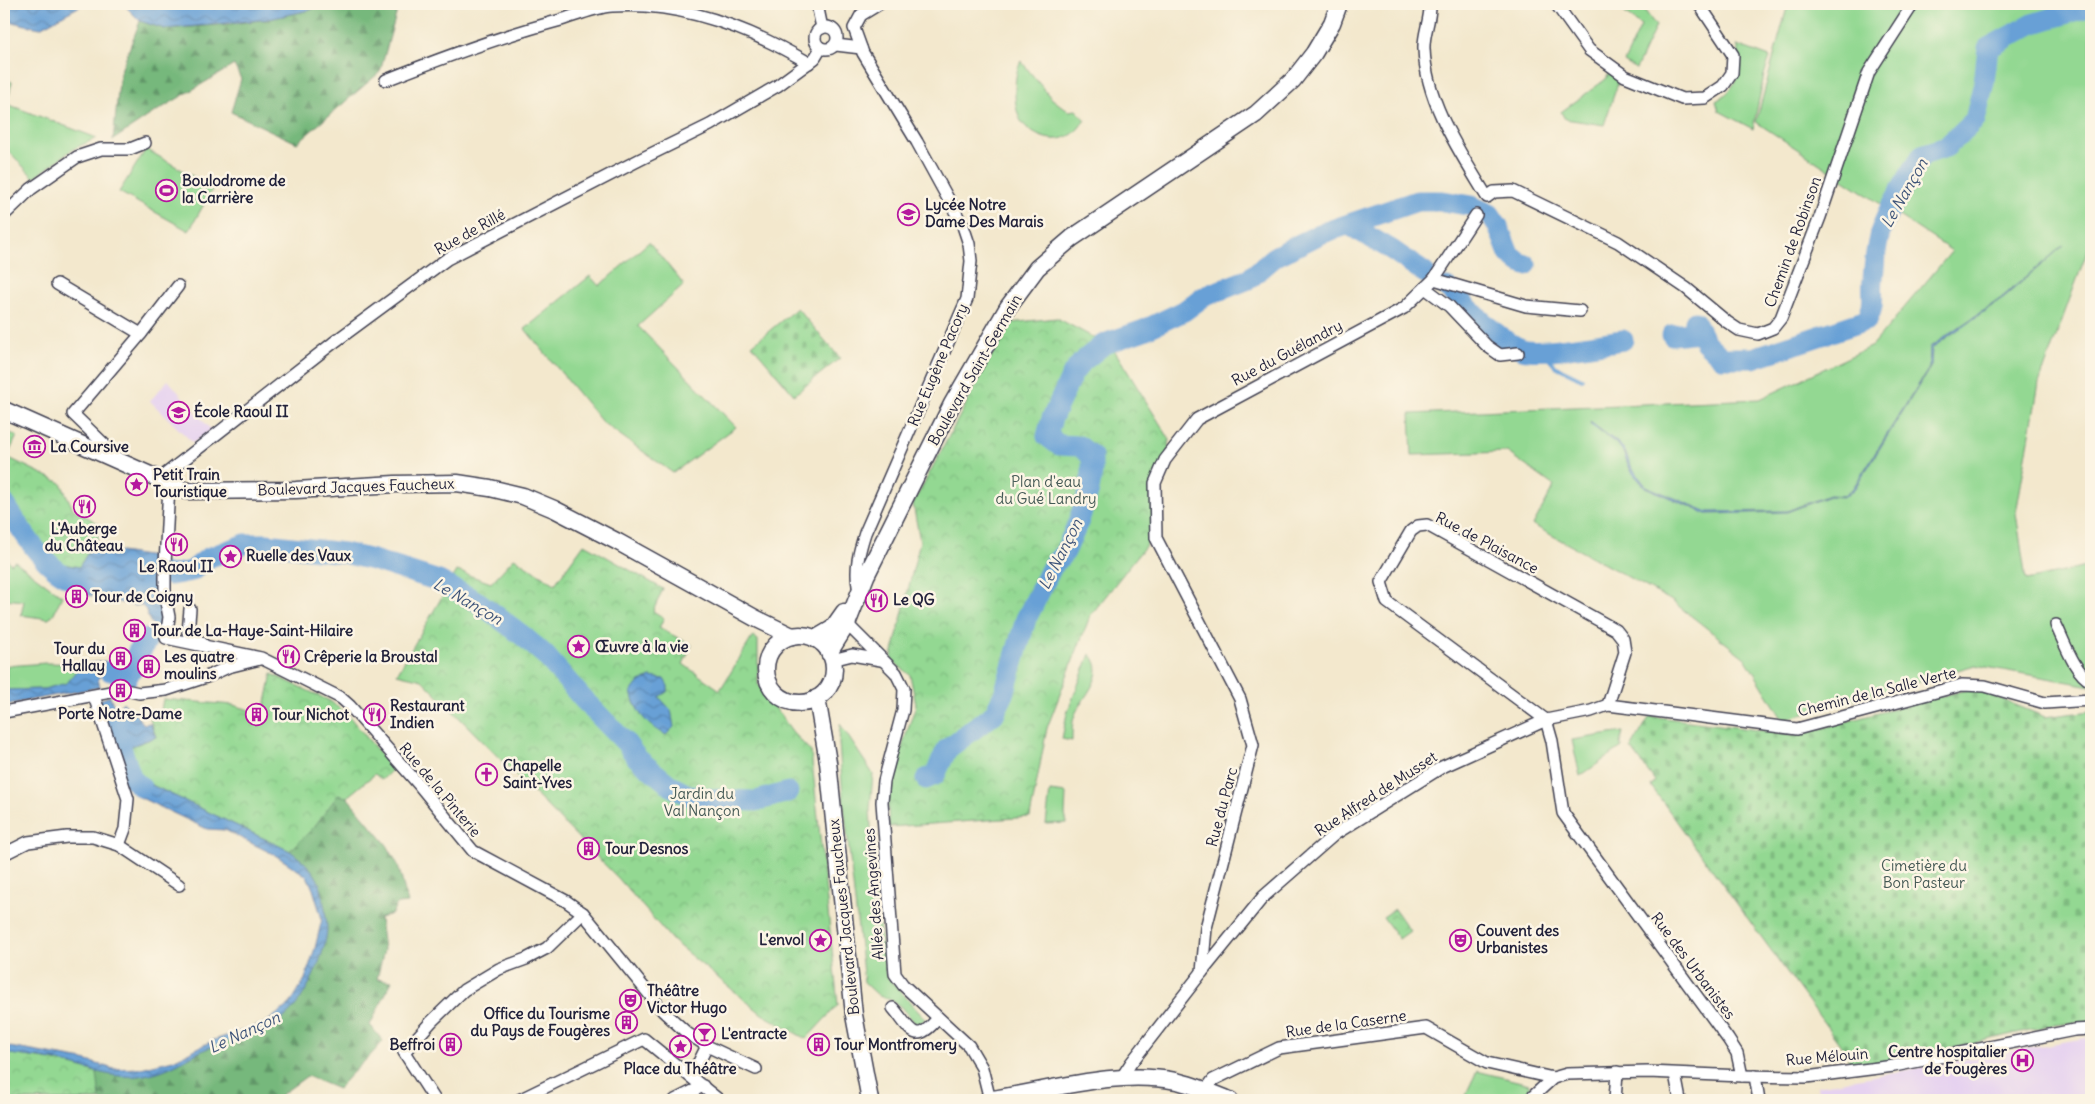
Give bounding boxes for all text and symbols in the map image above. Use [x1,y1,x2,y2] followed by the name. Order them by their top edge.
[1876,154,1932,231] water label: Le Nançon
[182,171,286,207] place label: Boulodrome de la Carrière
[1760,173,1825,310] street label: Chemin de Robinson
[154,178,178,202] sports icon: Boulodrome de la Carrière
[925,195,1044,231] place label: Lycée Notre Dame Des Marais
[897,202,921,226] school or university icon: Lycée Notre Dame Des Marais
[431,204,508,259] street label: Rue de Rillé
[923,291,1026,449] street label: Boulevard Saint-Germain
[903,301,972,429] street label: Rue Eugène Pacory
[1228,315,1345,390] street label: Rue du Guélandry
[166,400,190,424] school or university icon: École Raoul II
[194,401,289,421] place label: École Raoul II
[22,435,46,459] museum icon: La Coursive
[50,437,129,456] place label: La Coursive
[153,465,227,502] place label: Petit Train Touristique
[125,472,149,496] place icon: Petit Train Touristique
[995,472,1097,508] park label: Plan d'eau du Gué Landry
[257,474,455,499] street label: Boulevard Jacques Faucheux
[72,494,96,518] restaurant icon: L'Auberge du Château
[1432,507,1542,578] street label: Rue de Plaisance
[1034,515,1087,593] water label: Le Nançon
[45,519,123,555] place label: L'Auberge du Château
[164,532,188,556] restaurant icon: Le Raoul II
[218,544,242,568] place icon: Ruelle des Vaux
[246,546,352,565] place label: Ruelle des Vaux
[139,557,214,576] place label: Le Raoul II
[430,573,507,629] water label: Le Nançon
[64,585,88,609] building icon: Tour de Coigny
[92,587,193,607] place label: Tour de Coigny
[865,588,889,612] restaurant icon: Le QG
[893,590,935,609] place label: Le QG
[123,619,147,643] building icon: Tour de La-Haye-Saint-Hilaire
[151,621,353,641] place label: Tour de La-Haye-Saint-Hilaire
[567,635,591,659] place icon: Œuvre à la vie
[595,637,689,656] place label: Œuvre à la vie
[54,639,105,676] place label: Tour du Hallay
[276,645,300,669] restaurant icon: Crêperie la Broustal
[109,646,133,670] building icon: Tour du Hallay
[164,647,235,683] place label: Les quatre moulins
[304,647,438,667] place label: Crêperie la Broustal
[136,654,160,678] building icon: Les quatre moulins
[1796,663,1958,720] street label: Chemin de la Salle Verte
[108,679,132,703] building icon: Porte Notre-Dame
[390,696,466,732] place label: Restaurant Indien
[244,703,268,727] building icon: Tour Nichot
[362,703,386,727] restaurant icon: Restaurant Indien
[58,704,182,723] place label: Porte Notre-Dame
[272,705,350,724] place label: Tour Nichot
[395,739,485,841] street label: Rue de la Pinterie
[1311,747,1440,840] street label: Rue Alfred de Musset
[503,756,572,792] place label: Chapelle Saint-Yves
[475,763,499,787] church icon: Chapelle Saint-Yves
[1202,765,1241,849] street label: Rue du Parc
[664,784,740,820] park label: Jardin du Val Nançon
[824,817,863,1016] street label: Boulevard Jacques Faucheux
[859,827,888,961] street label: Allée des Angevines
[577,837,601,861] building icon: Tour Desnos
[605,839,688,858] place label: Tour Desnos
[1881,856,1967,892] park label: Cimetière du Bon Pasteur
[1647,909,1740,1023] street label: Rue des Urbanistes
[1476,921,1559,957] place label: Couvent des Urbanistes
[808,928,832,952] place icon: L'envol
[1448,928,1472,952] theatre icon: Couvent des Urbanistes
[759,930,804,949] place label: L'envol
[647,981,727,1018] place label: Théâtre Victor Hugo
[619,988,643,1012] theatre icon: Théâtre Victor Hugo
[470,1004,610,1041] place label: Office du Tourisme du Pays de Fougères
[1284,1006,1408,1041] street label: Rue de la Caserne
[205,1007,283,1057] water label: Le Nançon
[614,1011,638,1035] building icon: Office du Tourisme du Pays de Fougères
[693,1022,717,1046] bar icon: L'entracte
[721,1024,787,1043] place label: L'entracte
[439,1033,463,1057] building icon: Beffroi
[806,1033,830,1057] building icon: Tour Montfromery
[668,1034,692,1058] place icon: Place du Théâtre
[390,1035,435,1054] place label: Beffroi
[834,1035,957,1055] place label: Tour Montfromery
[1888,1042,2008,1079] place label: Centre hospitalier de Fougères
[1785,1043,1869,1070] street label: Rue Mélouin
[2011,1049,2035,1073] hospital icon: Centre hospitalier de Fougères
[624,1059,737,1078] place label: Place du Théâtre

